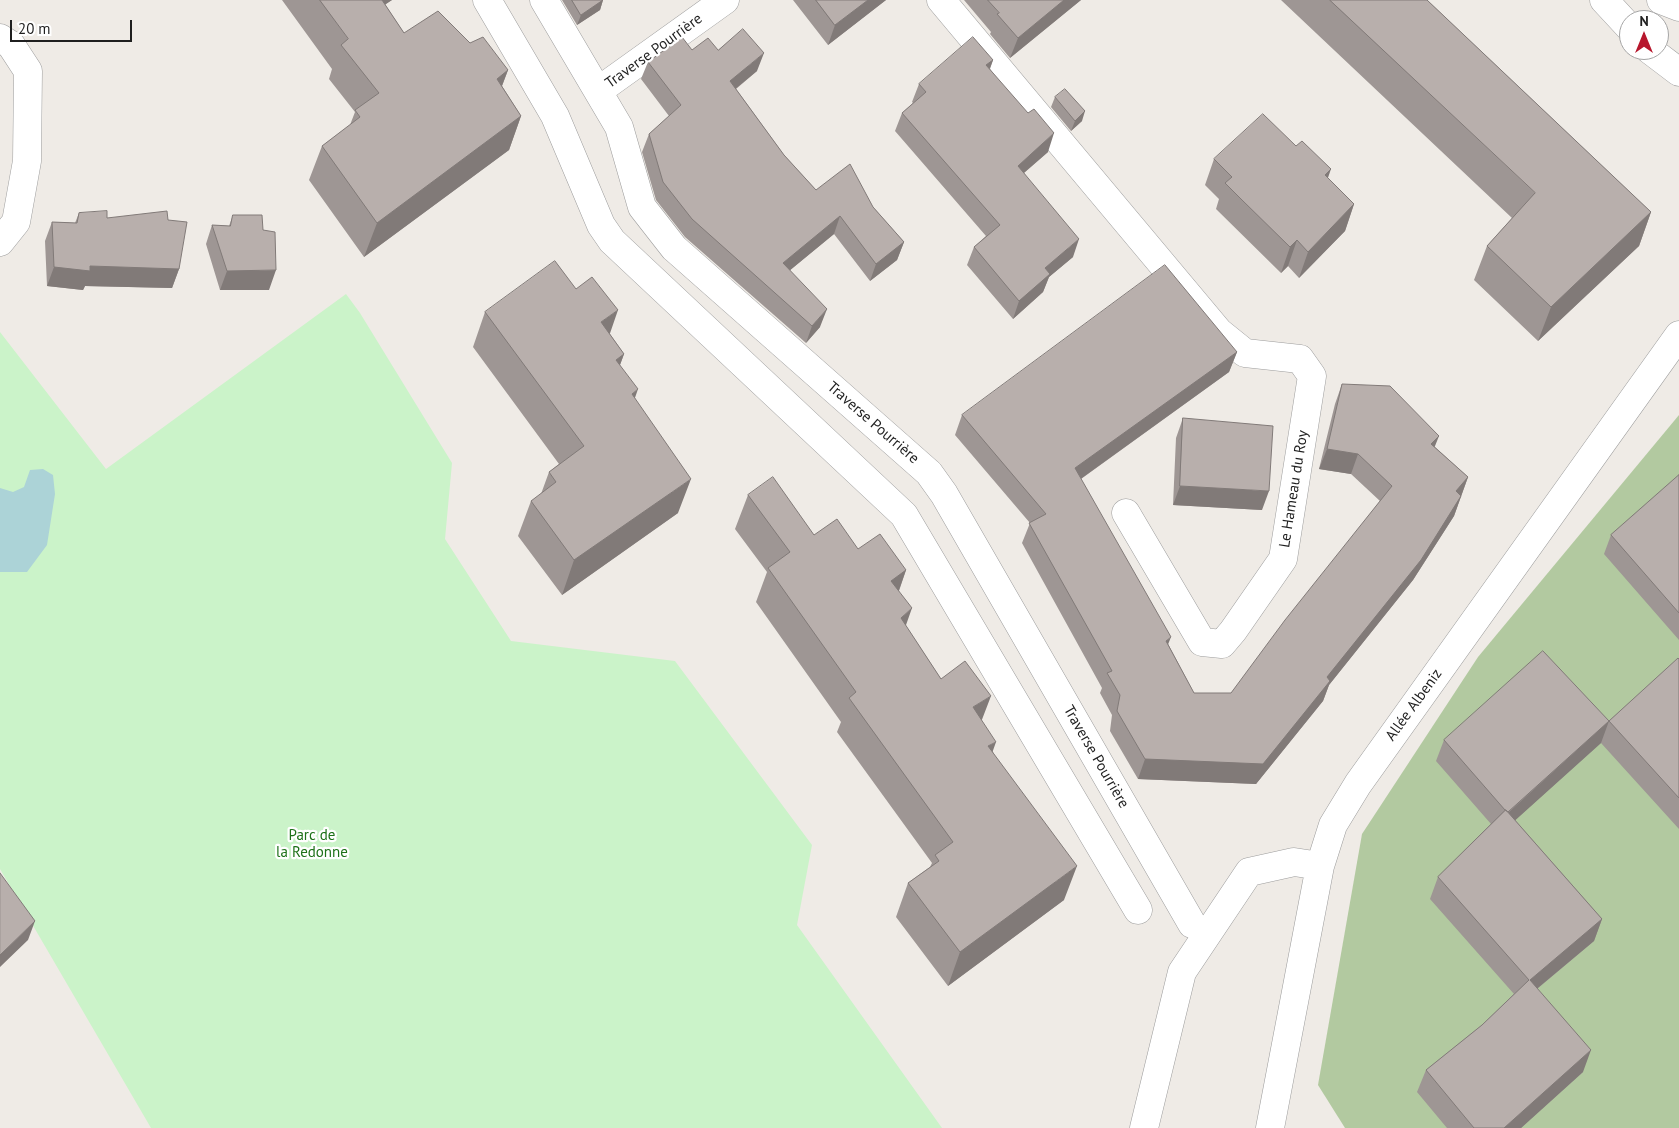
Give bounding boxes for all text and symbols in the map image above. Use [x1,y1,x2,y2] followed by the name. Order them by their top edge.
[12,10,135,42] scale bar
[602,10,706,92] street label: Traverse Pourrière
[1619,10,1669,60] north arrow
[1639,12,1649,30] text: N
[18,19,51,38] text: 20 m
[823,378,923,468] street label: Traverse Pourrière
[1276,429,1312,549] street label: Le Hameau du Roy
[1382,666,1446,744] street label: Allée Albeniz
[1059,702,1133,812] street label: Traverse Pourrière
[276,827,348,862] park label: Parc de la Redonne

